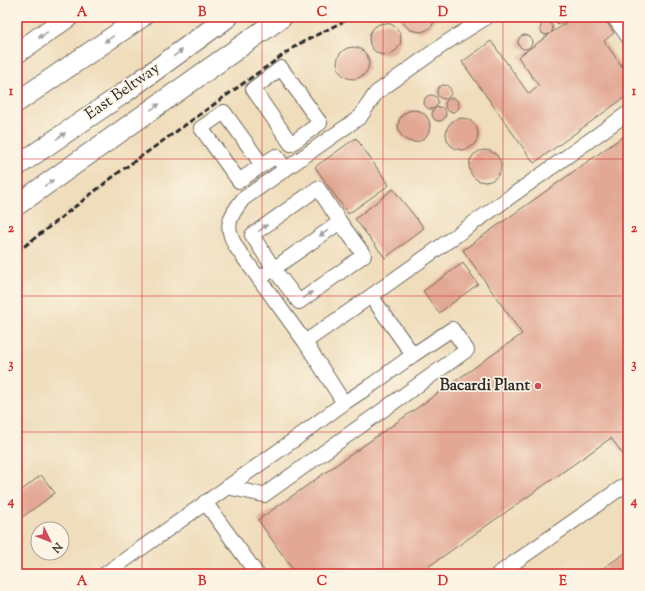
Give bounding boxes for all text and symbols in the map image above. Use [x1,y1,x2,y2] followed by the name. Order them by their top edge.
[77,4,88,22] text: A
[198,4,207,22] text: B
[317,4,327,22] text: C
[438,4,448,22] text: D
[559,4,567,22] text: E
[37,31,48,39] one-way arrow
[104,35,114,43] one-way arrow
[173,49,184,57] one-way arrow
[81,58,165,126] street label: East Beltway
[9,83,14,101] text: 1
[632,83,637,101] text: 1
[150,103,160,111] one-way arrow
[55,132,66,140] one-way arrow
[44,179,54,187] one-way arrow
[8,220,15,238] text: 2
[631,220,638,238] text: 2
[258,224,268,232] one-way arrow
[319,229,329,237] one-way arrow
[303,291,313,299] one-way arrow
[8,356,14,374] text: 3
[631,356,637,374] text: 3
[440,375,531,398] place label: Bacardi Plant
[533,381,543,391] marker: Bacardi Plant
[7,493,15,511] text: 4
[630,493,638,511] text: 4
[30,521,70,561] north arrow
[48,538,66,556] text: N
[77,573,88,591] text: A
[198,573,207,591] text: B
[317,573,327,591] text: C
[438,573,448,591] text: D
[559,573,567,591] text: E

